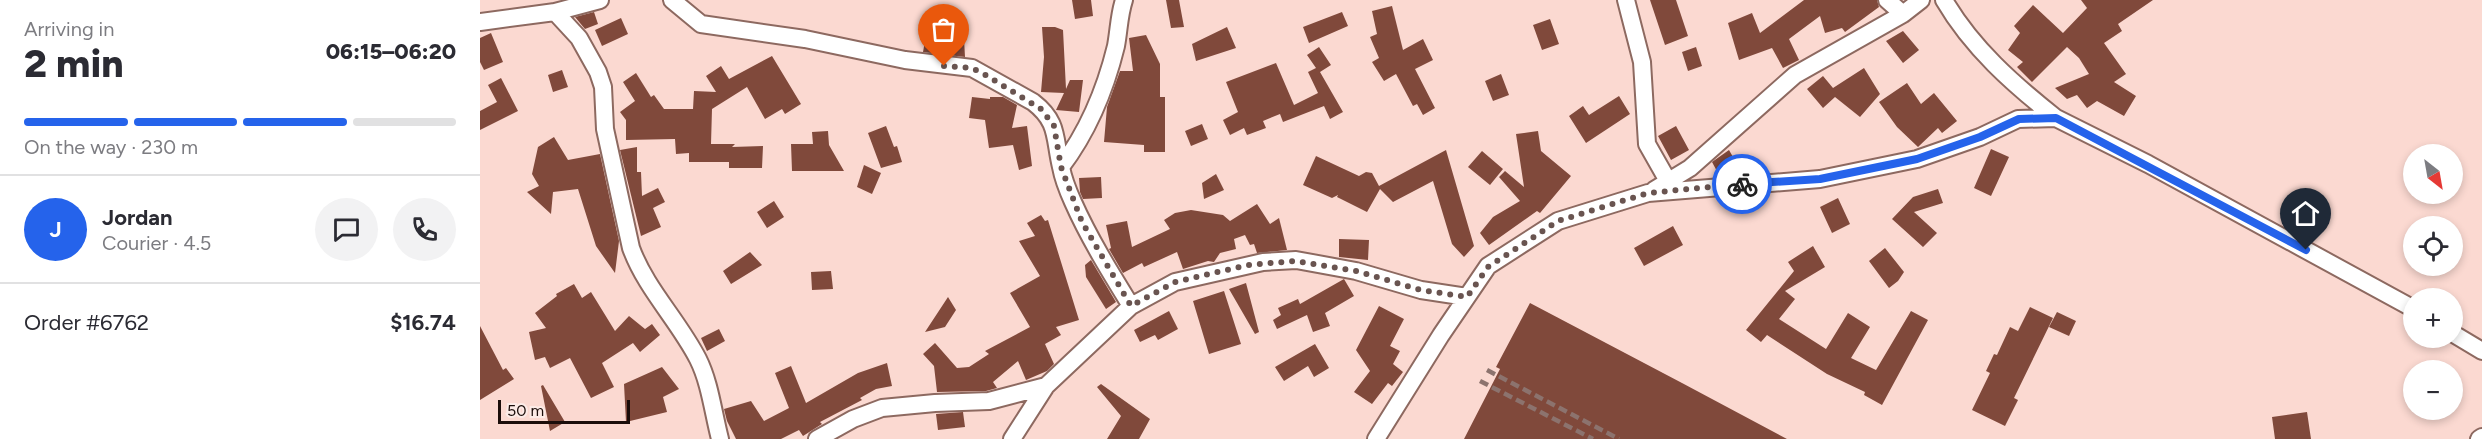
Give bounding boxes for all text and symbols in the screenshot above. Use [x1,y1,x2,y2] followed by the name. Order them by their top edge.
[918,4,969,66] pin
[927,13,960,46] icon: bag
[24,17,114,41] text: Arriving in
[326,38,456,65] text: 06:15–06:20
[24,40,124,87] text: 2 min
[24,135,198,159] text: On the way · 230 m
[2403,144,2463,204] north arrow
[2403,144,2463,420] map controls
[1712,154,1772,214] courier
[1726,168,1759,201] icon: bike
[2280,188,2331,250] pin
[2289,197,2322,230] icon: home
[315,198,378,261] button: chat
[393,198,456,261] button: phone
[102,204,173,231] text: Jordan
[49,216,62,243] text: J
[2403,216,2463,276] button: locate
[102,231,211,255] text: Courier · 4.5
[2403,288,2463,348] button: +
[24,309,149,336] text: Order #6762
[390,309,456,336] text: $16.74
[2403,360,2463,420] button: −
[498,397,630,424] scale bar
[507,401,544,420] text: 50 m

